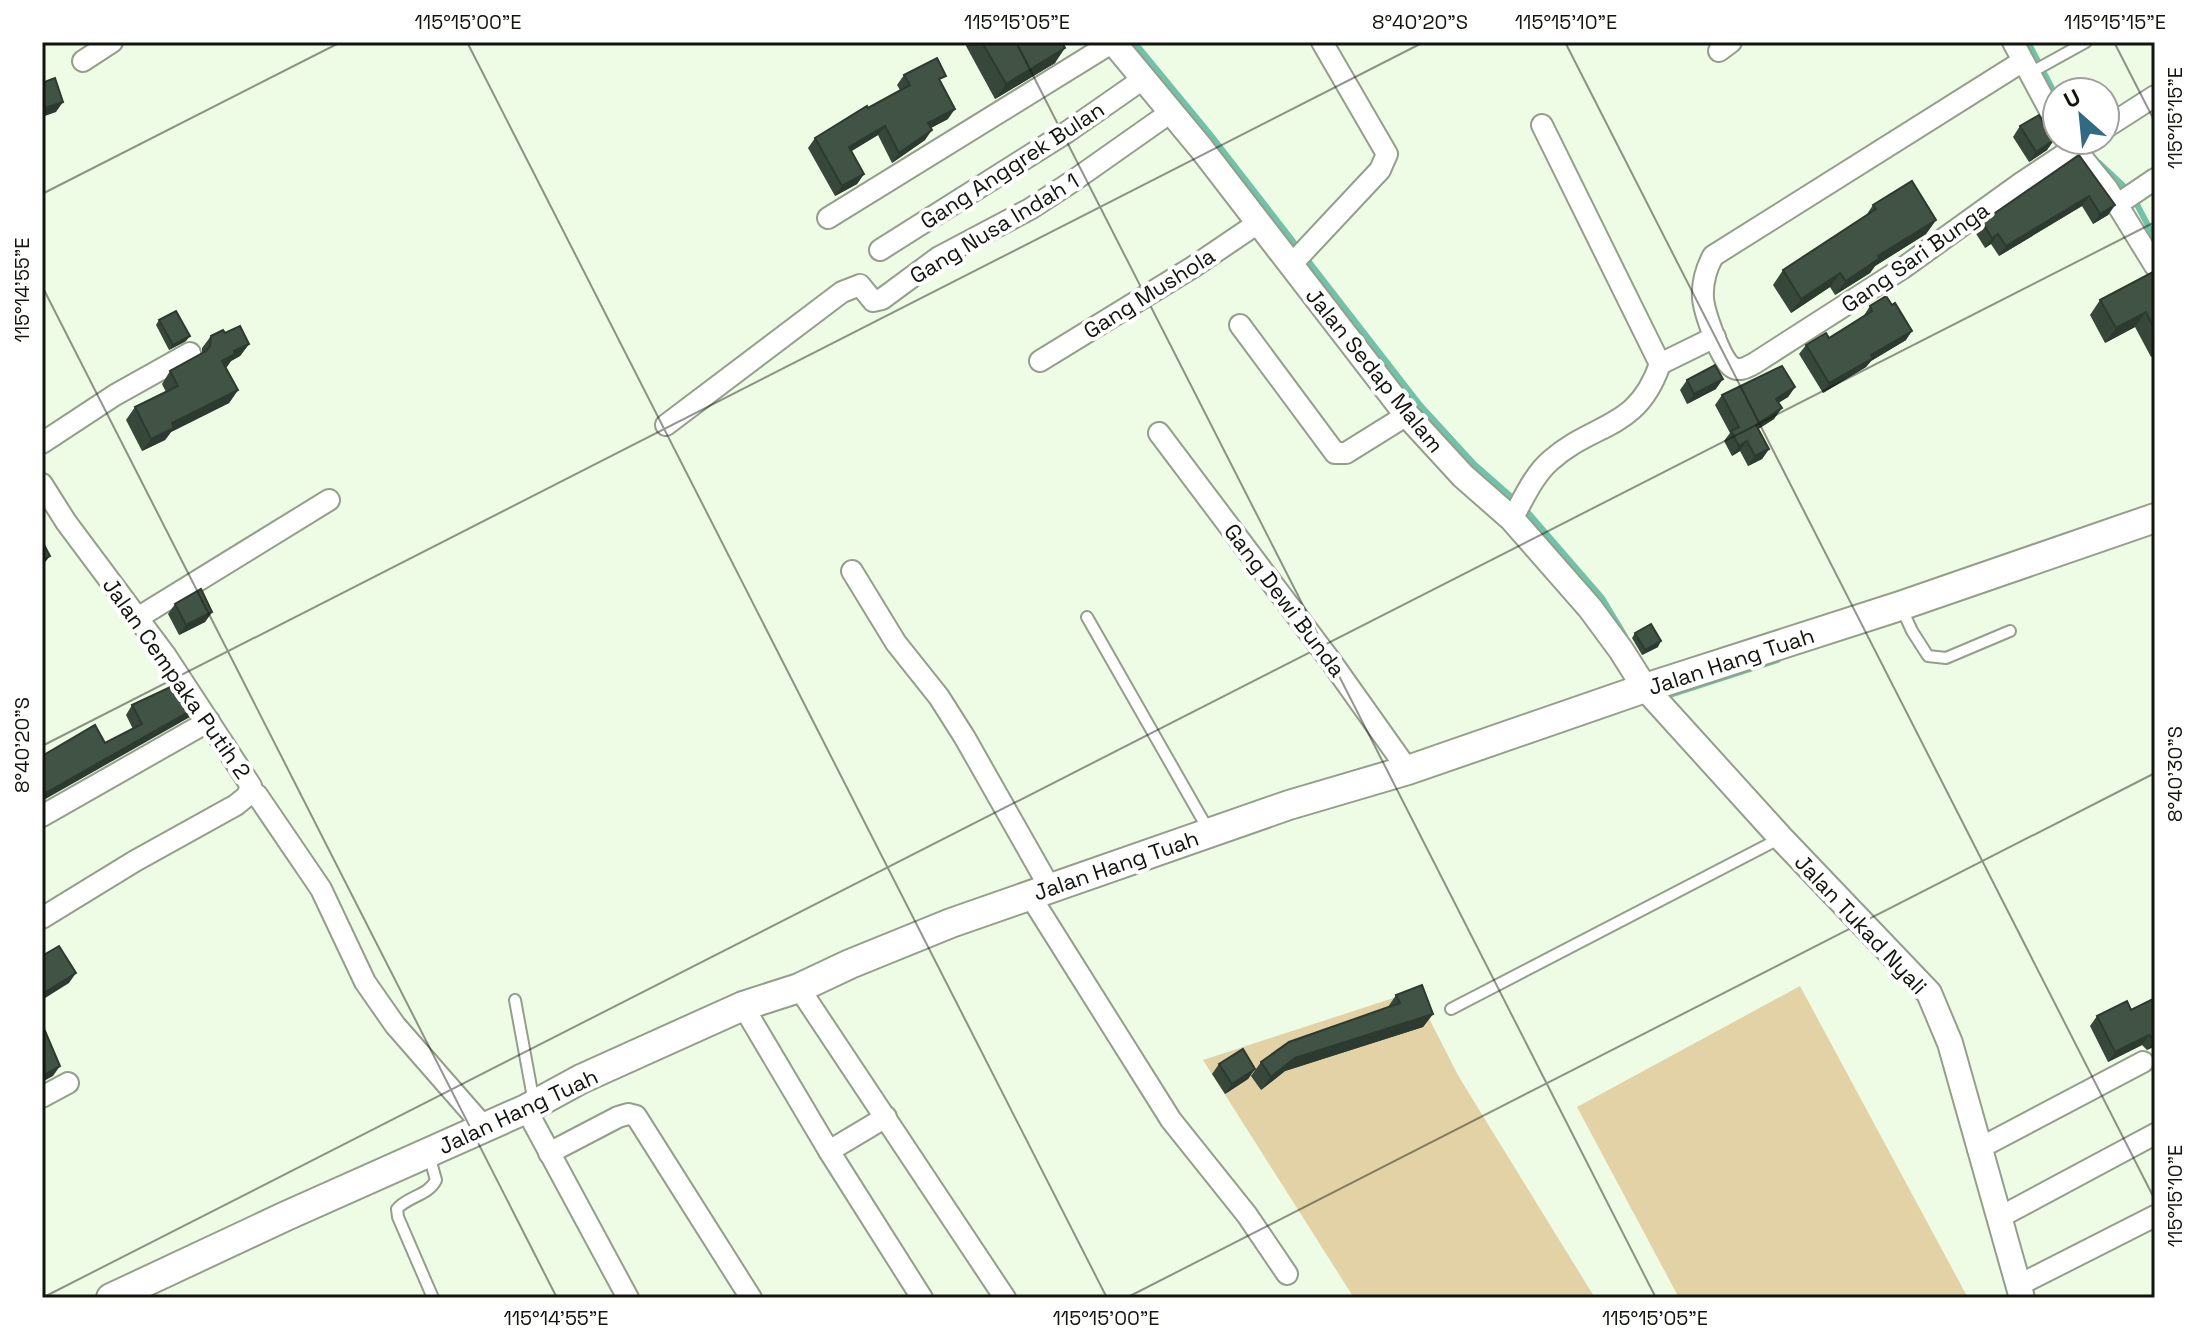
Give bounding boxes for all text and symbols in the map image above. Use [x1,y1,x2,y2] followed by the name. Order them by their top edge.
[414,9,522,35] text: 115°15'00"E
[964,9,1070,35] text: 115°15'05"E
[1372,9,1468,35] text: 8°40'20"S
[1515,9,1617,35] text: 115°15'10"E
[2064,9,2166,35] text: 115°15'15"E
[2162,67,2188,169] text: 115°15'15"E
[2041,76,2121,156] north arrow
[2059,82,2085,114] text: U
[915,95,1109,235] street label: Gang Anggrek Bulan
[904,166,1084,290] street label: Gang Nusa Indah 1
[1836,195,1995,318] street label: Gang Sari Bunga
[9,237,35,343] text: 115°14'55"E
[1078,241,1220,345] street label: Gang Mushola
[1300,282,1450,458] street label: Jalan Sedap Malam
[1218,518,1352,682] street label: Gang Dewi Bunda
[97,572,257,784] street label: Jalan Cempaka Putih 2
[1644,621,1818,701] street label: Jalan Hang Tuah
[9,697,35,793] text: 8°40'20"S
[2162,726,2188,822] text: 8°40'30"S
[1030,824,1202,906] street label: Jalan Hang Tuah
[1789,848,1933,1000] street label: Jalan Tukad Nyali
[434,1062,602,1160] street label: Jalan Hang Tuah
[2162,1145,2188,1247] text: 115°15'10"E
[503,1305,609,1331] text: 115°14'55"E
[1052,1305,1160,1331] text: 115°15'00"E
[1602,1305,1708,1331] text: 115°15'05"E

